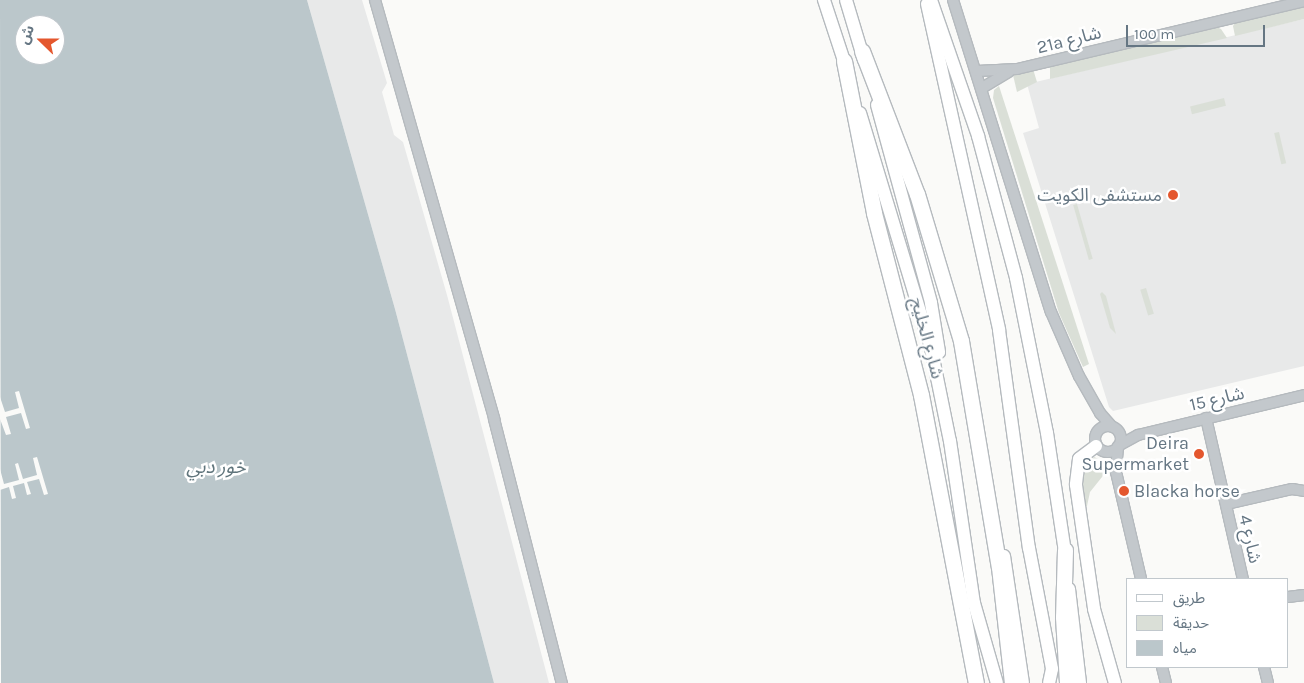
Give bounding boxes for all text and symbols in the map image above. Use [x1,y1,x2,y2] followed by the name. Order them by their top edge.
[15,15,65,65] north arrow
[1129,15,1268,47] scale bar
[15,22,38,47] text: ش
[1035,22,1103,58] street label: 21a شارع
[1134,25,1174,43] text: 100 m
[1037,184,1162,206] place label: مستشفى الكويت
[1166,188,1180,202] marker: مستشفى الكويت
[906,295,948,381] street label: شارع الخليج
[1188,382,1246,416] street label: شارع 15
[1082,433,1189,476] place label: Deira Supermarket
[1193,448,1205,460] marker: Deira Supermarket
[186,457,246,479] water label: خور دبي
[1134,480,1240,502] place label: Blacka horse
[1118,485,1130,497] marker: Blacka horse
[1234,512,1266,566] street label: شارع 4
[1126,578,1289,668] legend
[1173,589,1205,607] text: طريق
[1173,614,1209,632] text: حديقة
[1173,639,1197,657] text: مياه

